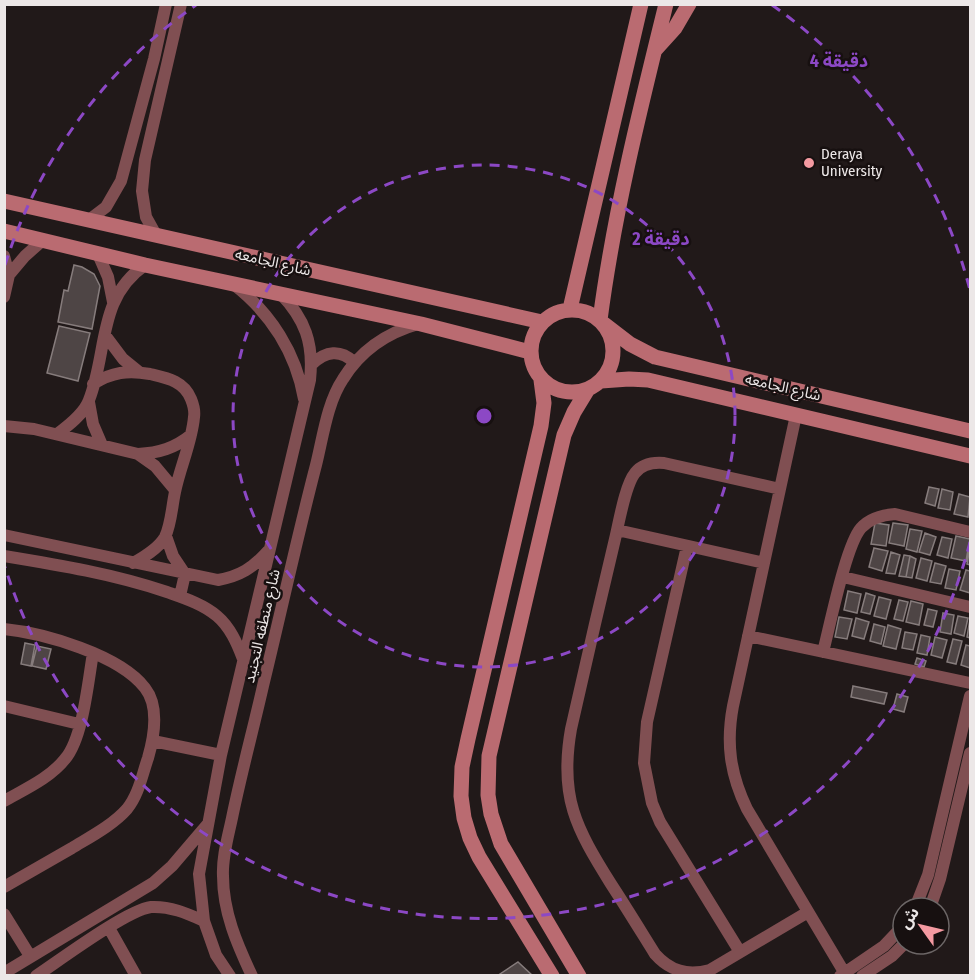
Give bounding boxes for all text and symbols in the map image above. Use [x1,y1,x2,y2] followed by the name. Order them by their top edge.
[810,50,868,72] text: 4 دقيقة
[821,145,883,180] place label: Deraya University
[802,156,816,170] marker: Deraya University
[631,228,690,250] text: 2 دقيقة
[233,245,313,282] street label: شارع الجامعه
[743,370,823,407] street label: شارع الجامعه
[474,406,494,426] centre of rings
[240,567,287,685] street label: شارع منطقه التجنيد
[891,896,951,956] north arrow
[895,903,923,932] text: ش

